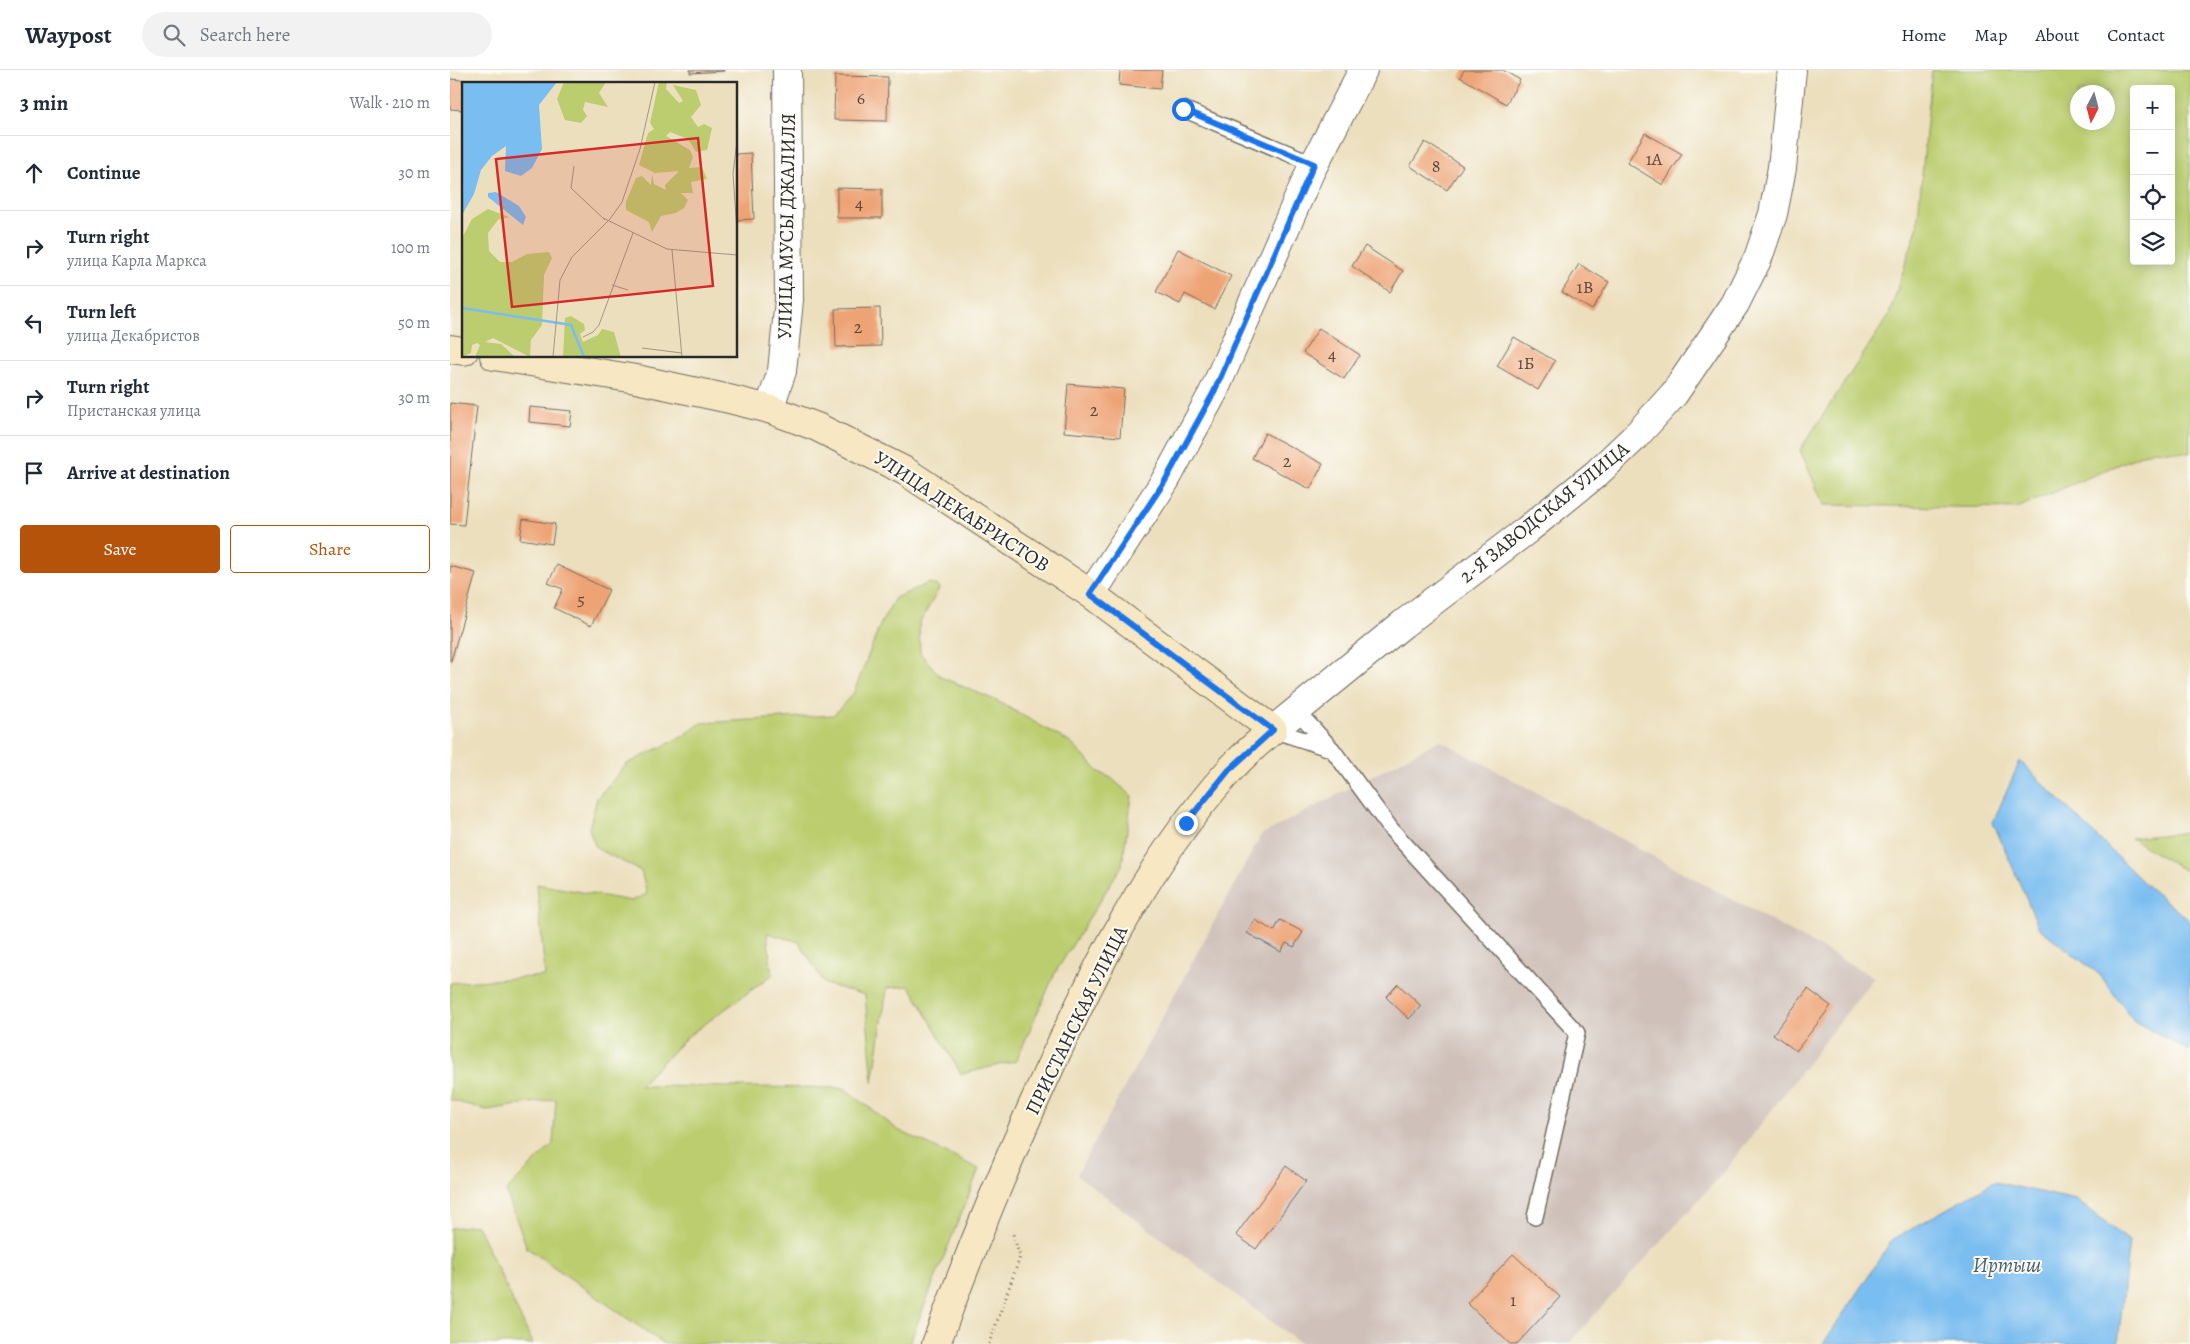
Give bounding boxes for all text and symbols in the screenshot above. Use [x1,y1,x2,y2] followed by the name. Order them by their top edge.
[142,12,492,57] search box
[25,19,112,51] text: Waypost
[160,21,188,49] icon: search
[200,22,290,48] text: Search here
[1901,23,1946,47] text: Home
[1974,23,2007,47] text: Map
[2035,23,2079,47] text: About
[2107,23,2165,47] text: Contact
[462,82,738,358] inset map
[2070,85,2115,130] north arrow
[2130,85,2175,265] map controls
[2130,85,2175,130] button: +
[857,86,865,110] house number: 6
[20,89,68,117] text: 3 min
[349,92,430,114] text: Walk · 210 m
[1172,98,1195,121] route start
[771,113,802,339] street label: УЛИЦА МУСЫ ДЖАЛИЛЯ
[2130,130,2175,175] button: −
[1646,147,1663,171] house number: 1А
[1432,154,1440,178] house number: 8
[20,159,48,187] icon: ahead
[67,160,141,186] text: Continue
[398,162,430,184] text: 30 m
[2130,175,2175,220] button: locate
[855,191,863,215] house number: 4
[2130,220,2175,265] button: layers
[67,224,149,250] text: Turn right
[20,234,48,262] icon: right
[391,237,430,259] text: 100 m
[67,250,207,272] text: улица Карла Маркса
[1577,275,1593,299] house number: 1В
[67,299,136,325] text: Turn left
[20,309,48,337] icon: left
[398,312,430,334] text: 50 m
[854,315,863,339] house number: 2
[67,325,200,347] text: улица Декабристов
[1328,342,1336,366] house number: 4
[1518,351,1534,375] house number: 1Б
[67,374,149,400] text: Turn right
[20,384,48,412] icon: right
[398,387,430,409] text: 30 m
[1090,398,1099,422] house number: 2
[67,400,201,422] text: Пристанская улица
[1454,435,1635,589] street label: 2-Я ЗАВОДСКАЯ УЛИЦА
[869,444,1055,578] street label: УЛИЦА ДЕКАБРИСТОВ
[1283,449,1292,473] house number: 2
[20,459,48,487] icon: arrive
[67,460,230,486] text: Arrive at destination
[20,525,220,573] button: Save
[230,525,430,573] button: Share
[577,587,585,611] house number: 5
[1175,812,1198,835] route end
[1019,921,1134,1119] street label: ПРИСТАНСКАЯ УЛИЦА
[1973,1251,2041,1279] water label: Иртыш
[1510,1288,1516,1312] house number: 1

